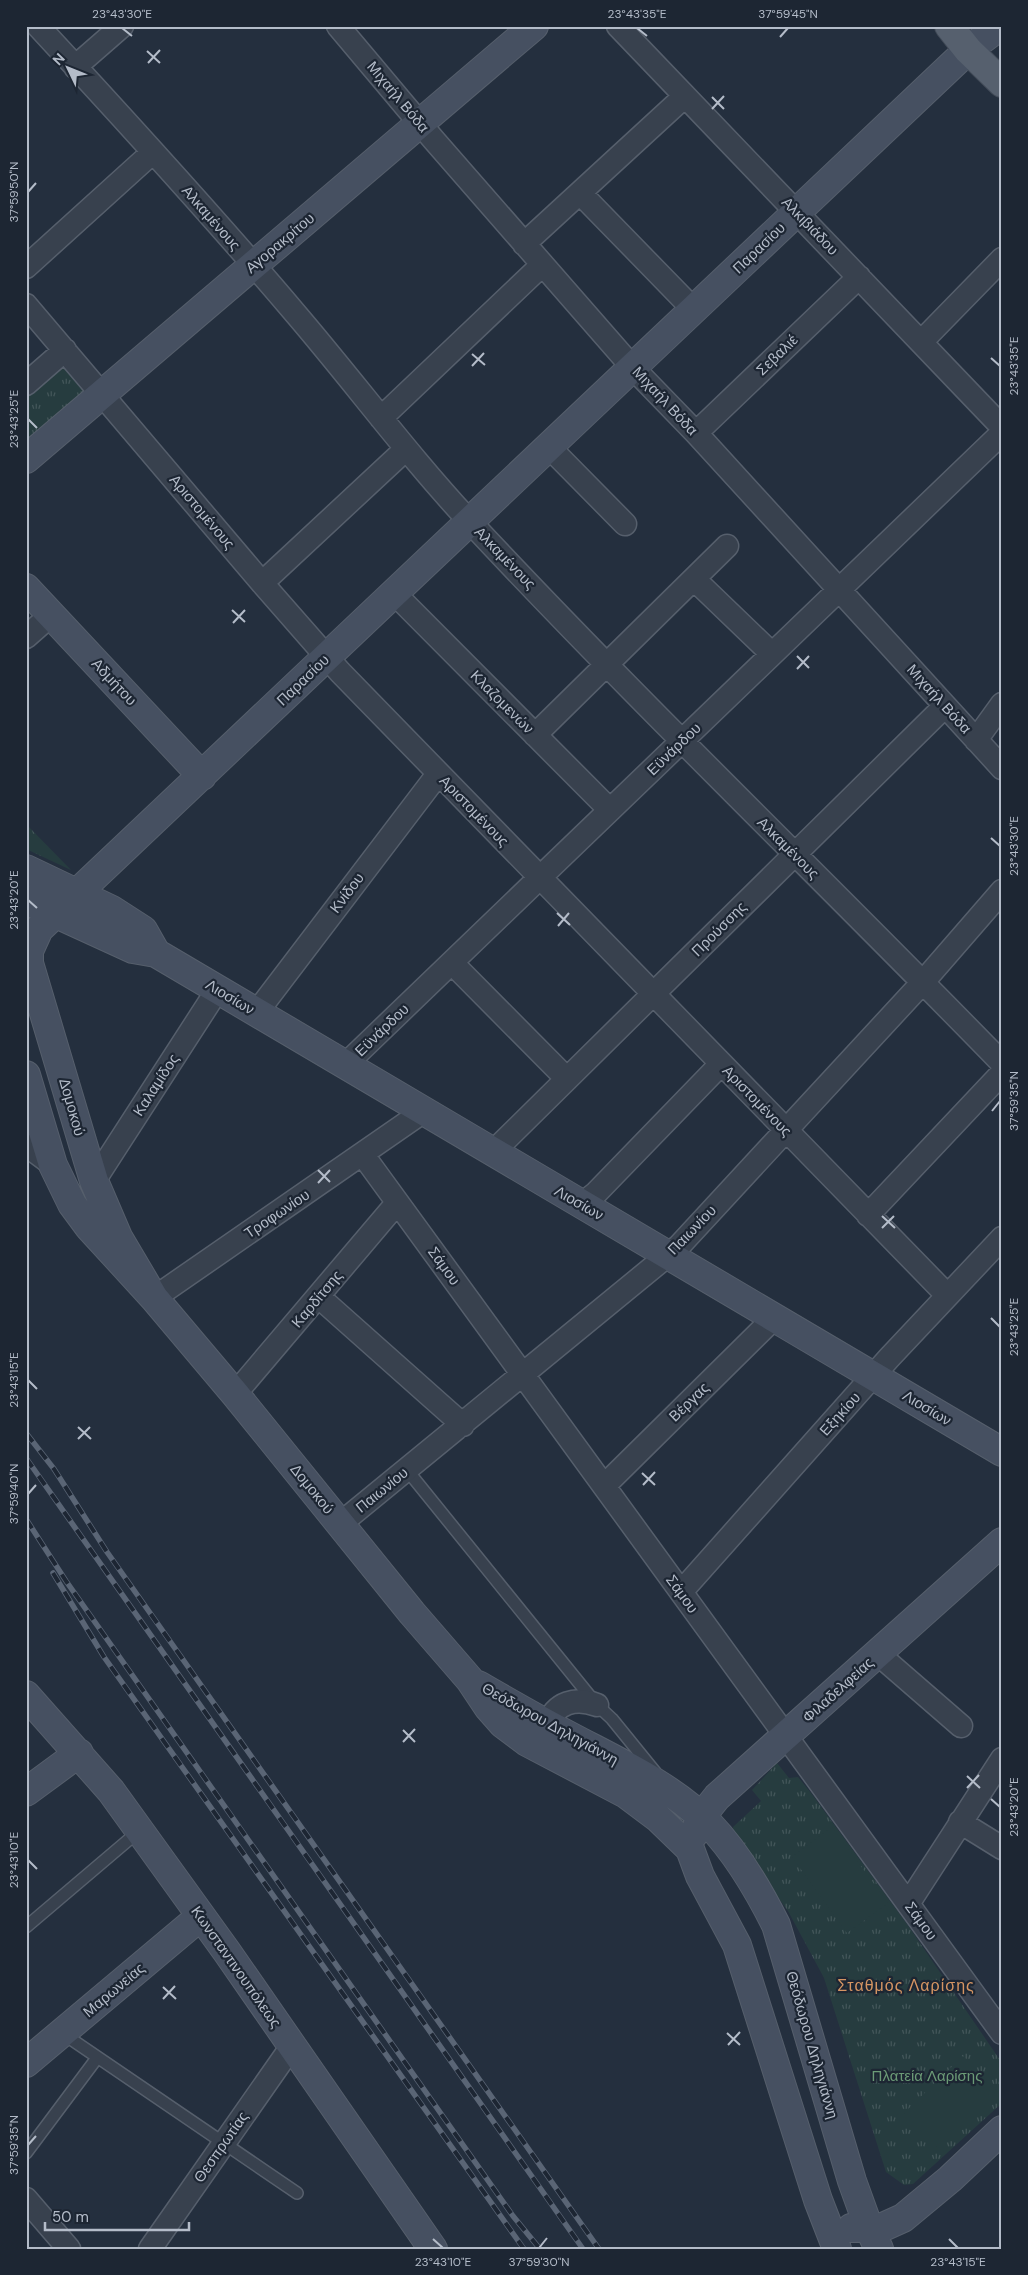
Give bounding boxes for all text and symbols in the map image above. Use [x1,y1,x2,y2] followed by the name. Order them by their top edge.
[92,6,152,22] text: 23°43'30"E
[608,6,667,22] text: 23°43'35"E
[758,6,818,22] text: 37°59'45"N
[42,42,92,92] north arrow
[48,49,69,69] text: N
[362,57,434,137] street label: Μιχαήλ Βόδα
[6,162,22,222] text: 37°59'50"N
[177,181,245,255] street label: Αλκαμένους
[777,192,843,260] street label: Αλκιβιάδου
[241,208,319,278] street label: Αγορακρίτου
[728,218,790,278] street label: Παρασίου
[752,330,802,380] street label: Σεβαλιέ
[1006,336,1022,395] text: 23°43'35"E
[628,362,702,440] street label: Μιχαήλ Βόδα
[6,389,22,448] text: 23°43'25"E
[165,470,239,554] street label: Αριστομένους
[470,522,540,594] street label: Αλκαμένους
[272,650,334,710] street label: Παρασίου
[87,654,141,710] street label: Αδμήτου
[902,660,976,738] street label: Μιχαήλ Βόδα
[466,666,538,738] street label: Κλαζομενών
[643,718,705,780] street label: Εϋνάρδου
[435,771,513,851] street label: Αριστομένους
[753,813,823,883] street label: Αλκαμένους
[1006,816,1022,876] text: 23°43'30"E
[325,869,369,917] street label: Κνίδου
[6,870,22,930] text: 23°43'20"E
[687,897,751,961] street label: Προύσσης
[202,975,258,1019] street label: Λιοσίων
[351,999,413,1061] street label: Εϋνάρδου
[128,1050,184,1120] street label: Καλαμίδος
[718,1061,796,1141] street label: Αριστομένους
[1006,1071,1022,1131] text: 37°59'35"N
[54,1076,90,1138] street label: Δομοκού
[551,1181,607,1225] street label: Λιοσίων
[240,1185,314,1243] street label: Τροφωνίου
[663,1201,721,1259] street label: Παιωνίου
[423,1243,465,1289] street label: Σάμου
[287,1266,347,1332] street label: Καρδίτσης
[1006,1297,1022,1356] text: 23°43'25"E
[6,1352,22,1408] text: 23°43'15"E
[665,1378,713,1426] street label: Βέργας
[899,1386,955,1430] street label: Λιοσίων
[815,1388,865,1440] street label: Εξηκίου
[286,1460,338,1518] street label: Δομοκού
[352,1463,412,1517] street label: Παιωνίου
[6,1464,22,1524] text: 37°59'40"N
[661,1571,703,1617] street label: Σάμου
[798,1653,878,1727] street label: Φιλαδελφείας
[478,1678,622,1770] street label: Θεόδωρου Δηληγιάννη
[1006,1777,1022,1837] text: 23°43'20"E
[6,1831,22,1888] text: 23°43'10"E
[900,1898,942,1944] street label: Σάμου
[186,1902,286,2032] street label: Κωνσταντινουπόλεως
[79,1958,149,2022] street label: Μαρωνείας
[781,1969,843,2121] street label: Θεόδωρου Δηληγιάννη
[837,1975,975,1996] district label: Σταθμός Λαρίσης
[872,2066,982,2086] park label: Πλατεία Λαρίσης
[189,2107,253,2187] street label: Θεσπρωτίας
[6,2115,22,2175] text: 37°59'35"N
[45,2200,189,2232] scale bar
[52,2207,89,2227] text: 50 m
[415,2254,472,2270] text: 23°43'10"E
[509,2254,569,2270] text: 37°59'30"N
[930,2254,986,2270] text: 23°43'15"E

